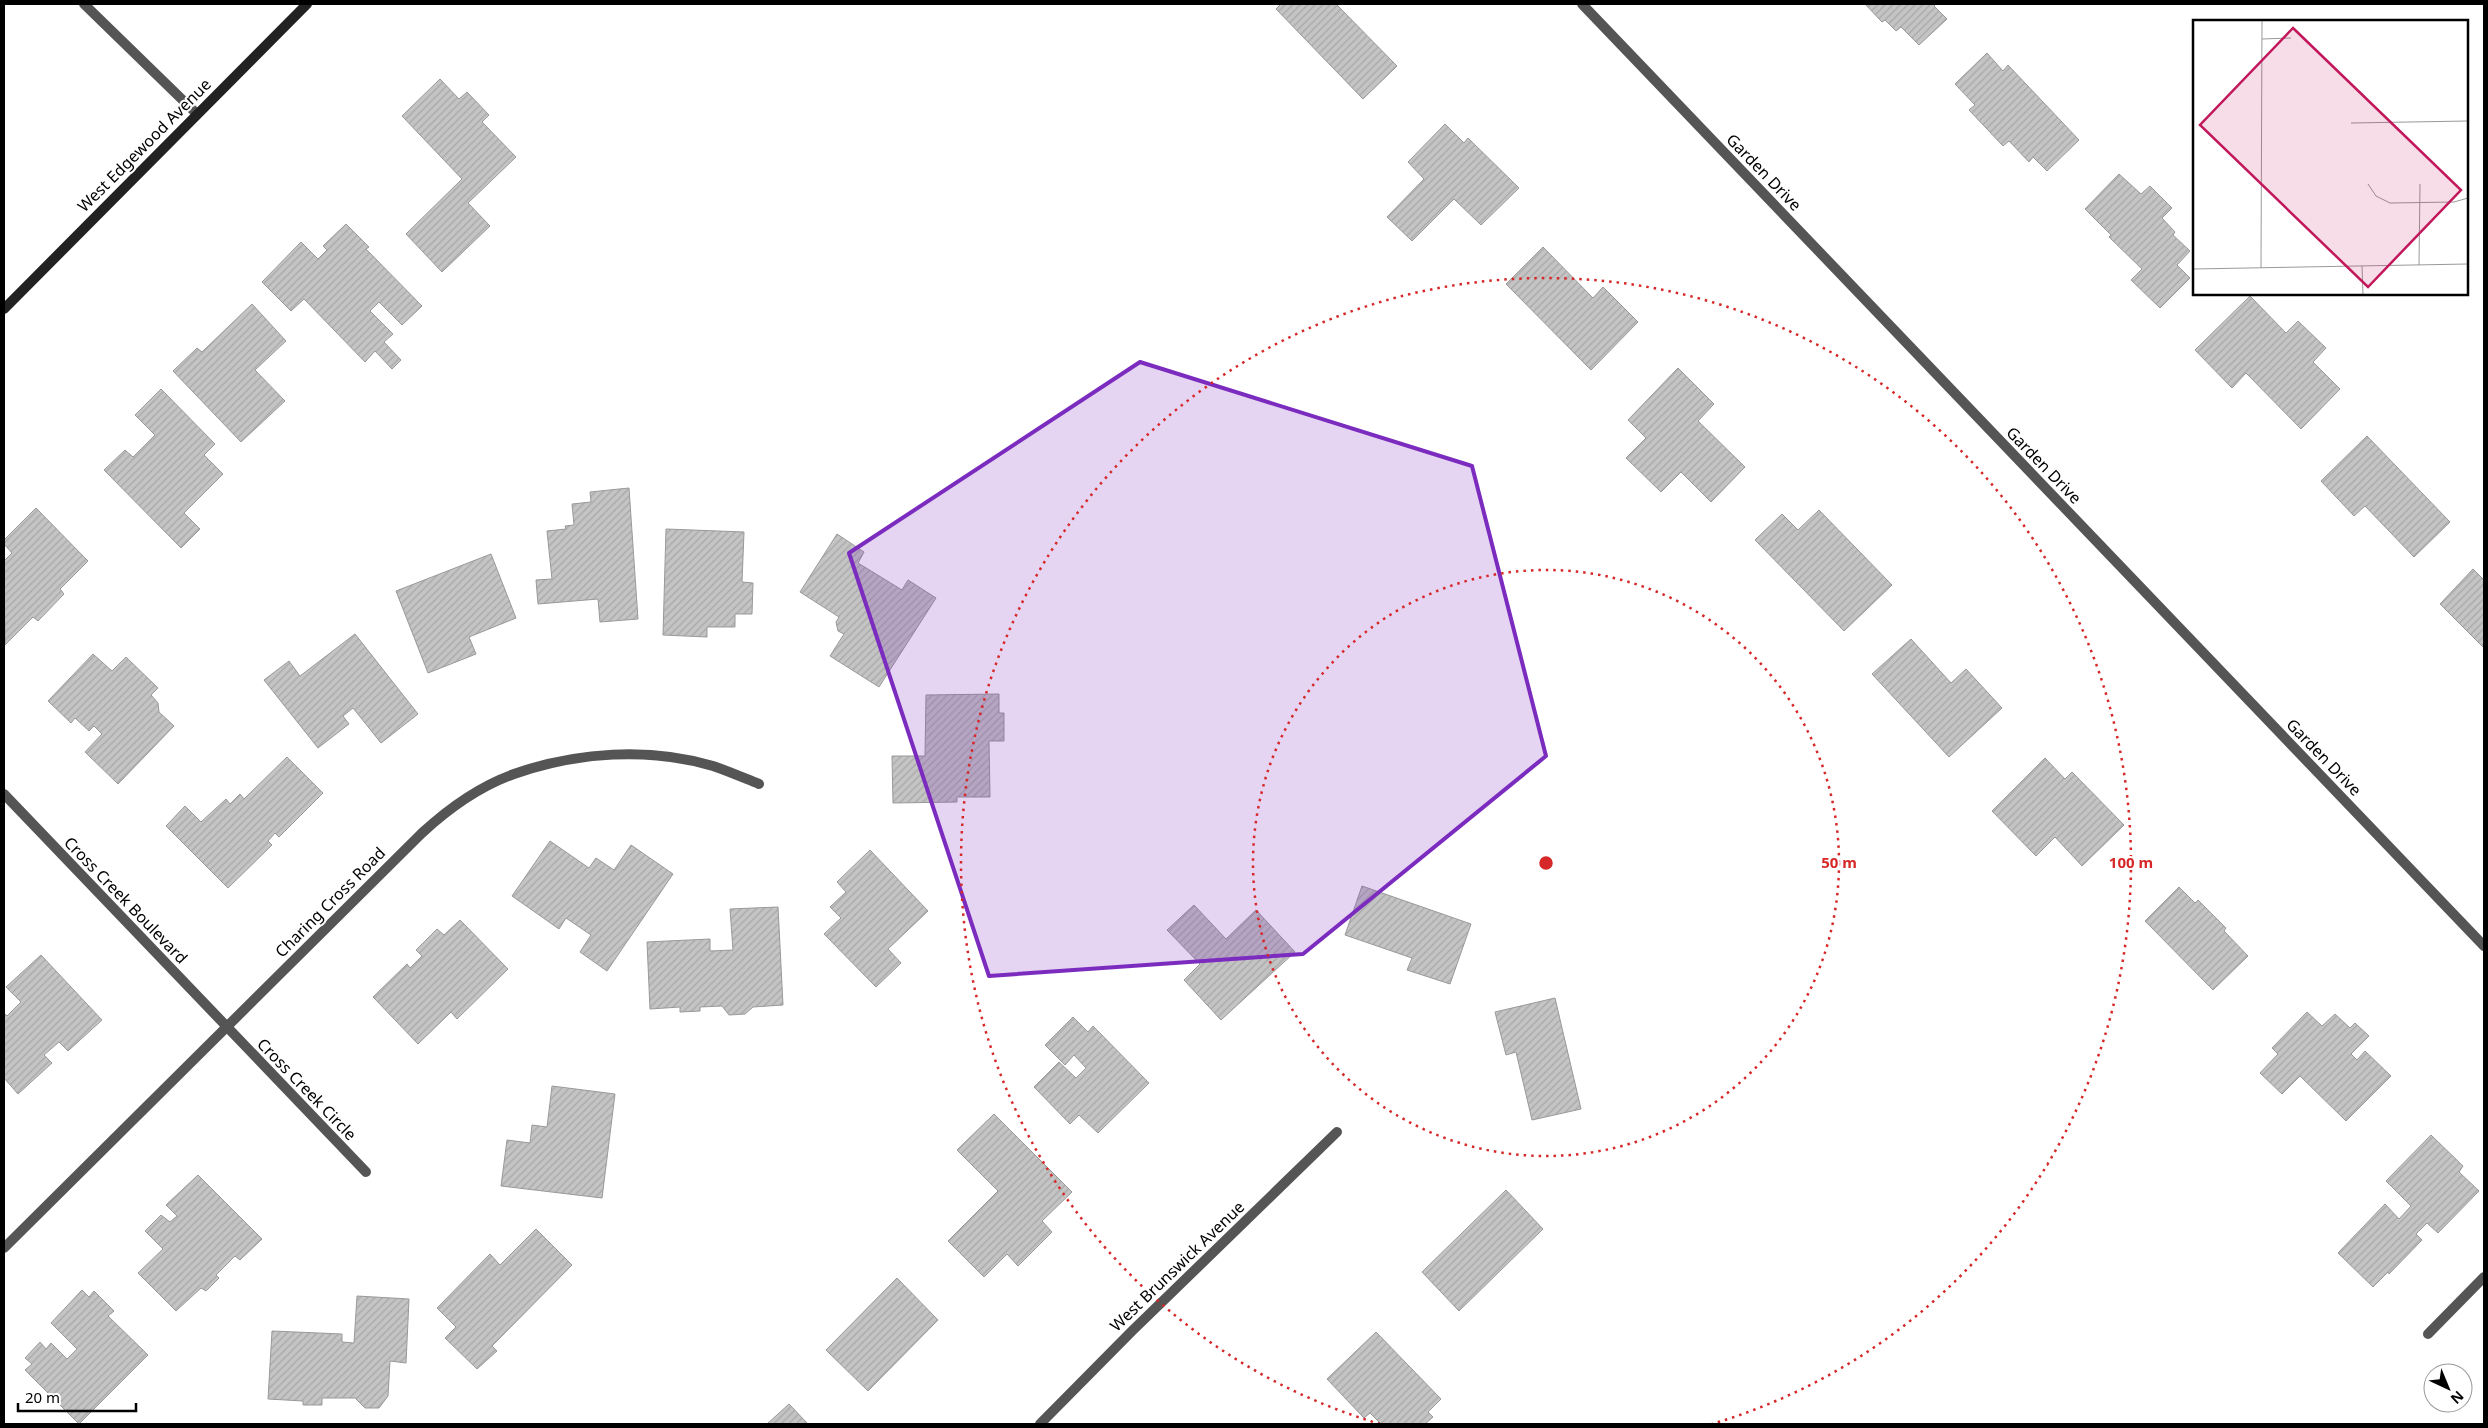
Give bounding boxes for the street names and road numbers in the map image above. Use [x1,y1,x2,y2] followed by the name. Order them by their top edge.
[72,73,216,217] street label: West Edgewood Avenue
[1722,129,1806,215] street label: Garden Drive
[2002,422,2086,508] street label: Garden Drive
[2282,714,2366,800] street label: Garden Drive
[59,832,193,968] street label: Cross Creek Boulevard
[270,842,390,962] street label: Charing Cross Road
[253,1033,361,1145] street label: Cross Creek Circle
[1105,1196,1249,1336] street label: West Brunswick Avenue

